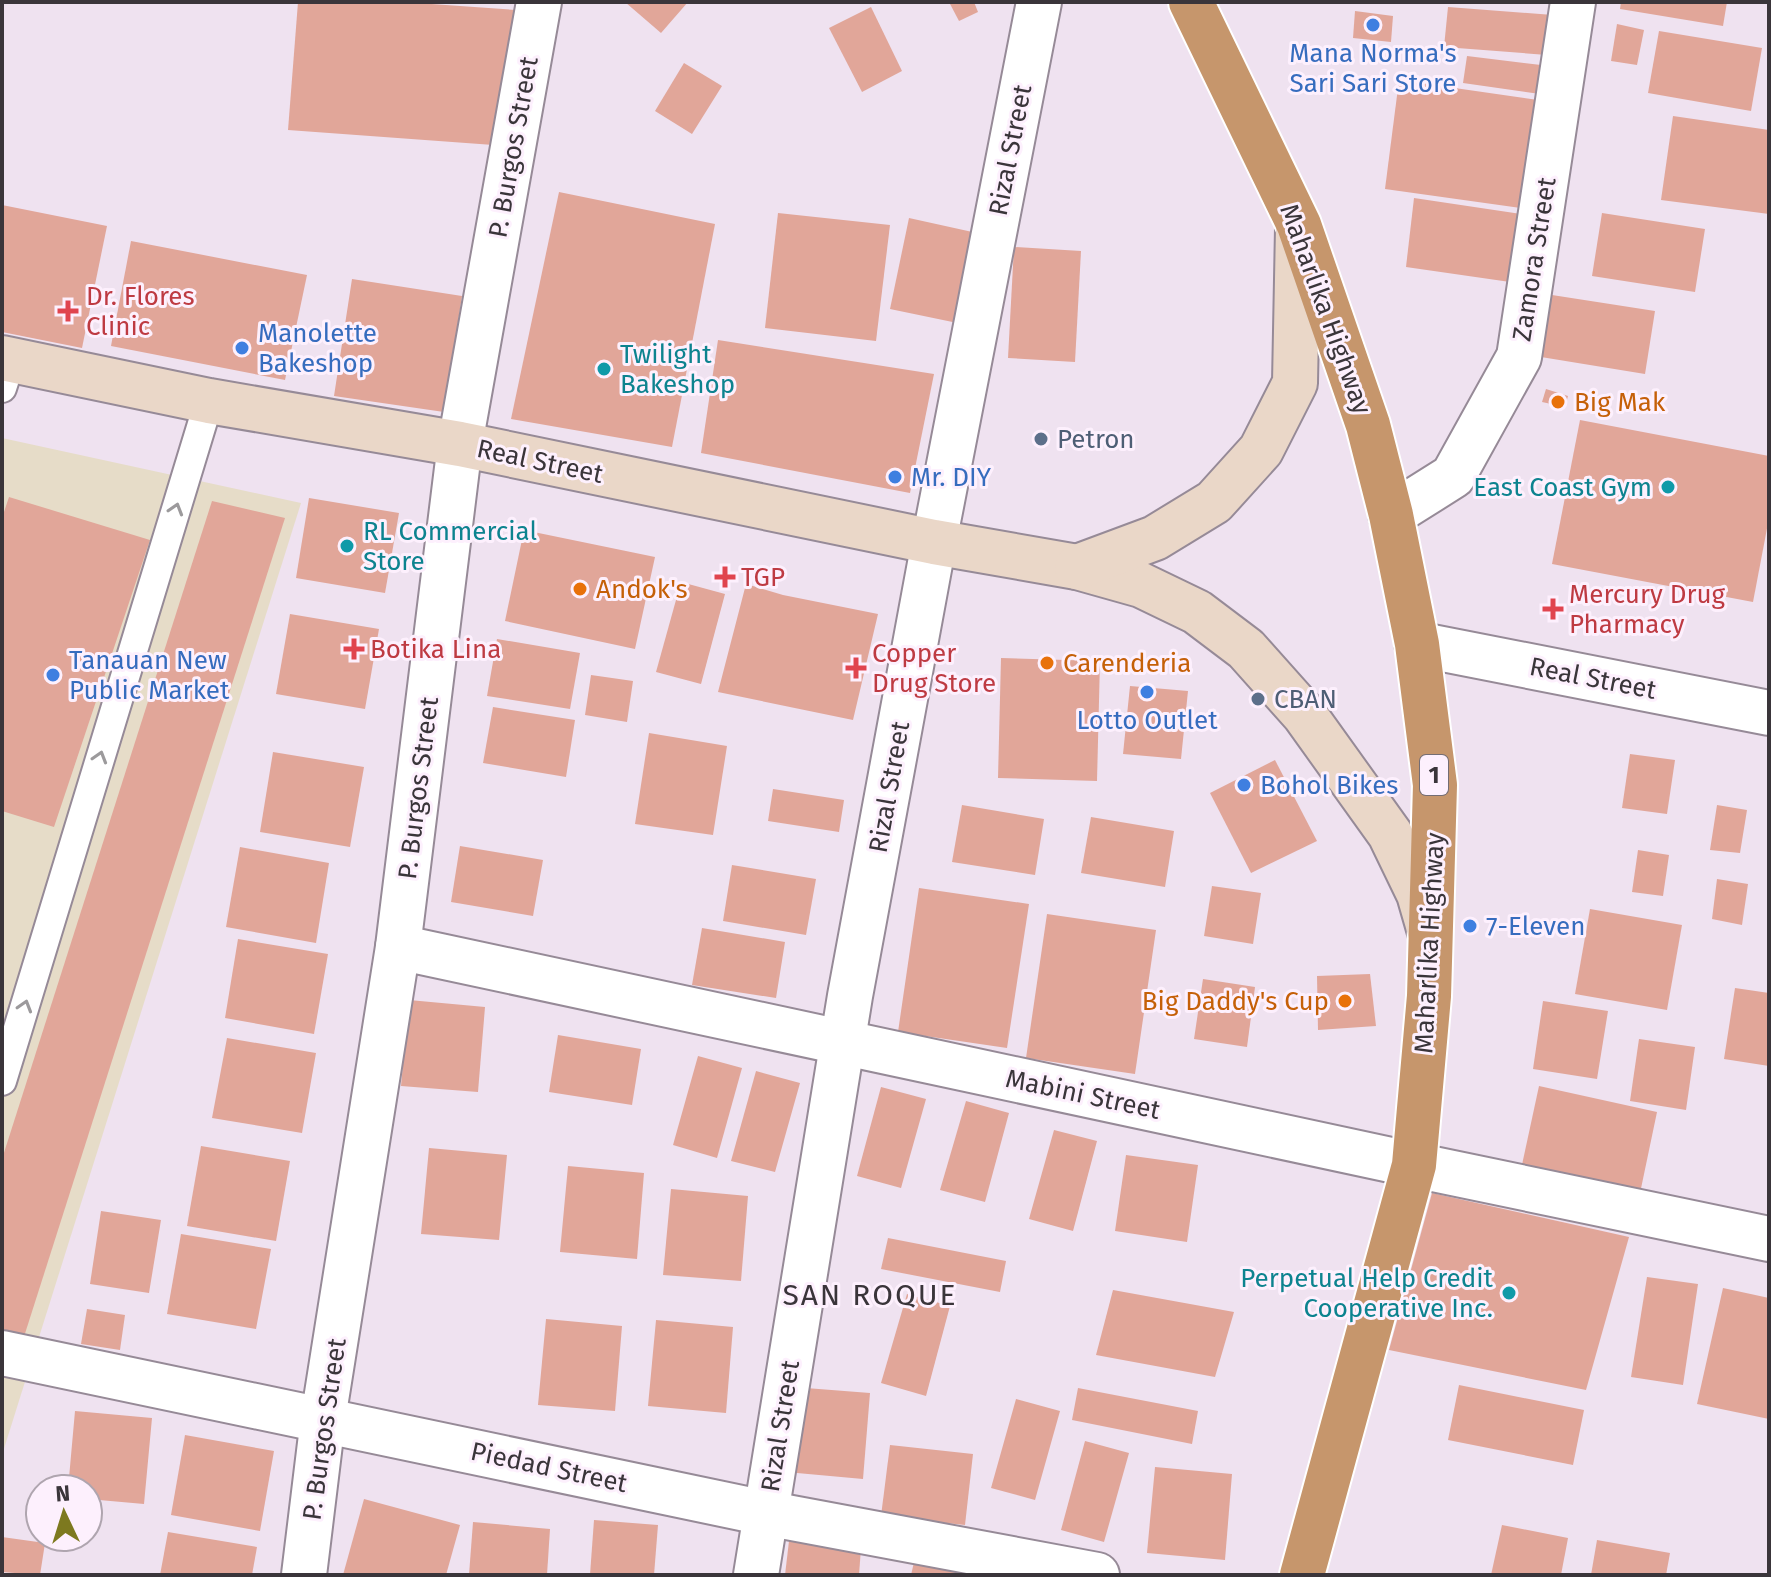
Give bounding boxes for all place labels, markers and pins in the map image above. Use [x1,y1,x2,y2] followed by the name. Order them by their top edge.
[1364,16,1382,34] marker: Mana Norma's Sari Sari Store
[1289,38,1457,99] place label: Mana Norma's Sari Sari Store
[86,281,195,342] place label: Dr. Flores Clinic
[57,300,79,322] marker: Dr. Flores Clinic
[258,318,377,379] place label: Manolette Bakeshop
[233,339,251,357] marker: Manolette Bakeshop
[620,339,735,400] place label: Twilight Bakeshop
[595,360,613,378] marker: Twilight Bakeshop
[1574,387,1666,418] place label: Big Mak
[1549,393,1567,411] marker: Big Mak
[1057,424,1135,455] place label: Petron
[1032,430,1050,448] marker: Petron
[911,462,992,493] place label: Mr. DIY
[886,468,904,486] marker: Mr. DIY
[1473,472,1652,503] place label: East Coast Gym
[1659,478,1677,496] marker: East Coast Gym
[363,516,537,577] place label: RL Commercial Store
[338,537,356,555] marker: RL Commercial Store
[741,562,785,593] place label: TGP
[716,568,734,586] marker: TGP
[596,574,688,605] place label: Andok's
[1569,579,1726,640] place label: Mercury Drug Pharmacy
[571,580,589,598] marker: Andok's
[1544,600,1562,618] marker: Mercury Drug Pharmacy
[370,634,501,665] place label: Botika Lina
[872,638,996,699] place label: Copper Drug Store
[345,640,363,658] marker: Botika Lina
[69,645,230,706] place label: Tanauan New Public Market
[1063,648,1191,679] place label: Carenderia
[1038,654,1056,672] marker: Carenderia
[847,659,865,677] marker: Copper Drug Store
[44,666,62,684] marker: Tanauan New Public Market
[1138,683,1156,701] marker: Lotto Outlet
[1274,684,1337,715] place label: CBAN
[1249,690,1267,708] marker: CBAN
[1076,705,1218,736] place label: Lotto Outlet
[1260,770,1398,801] place label: Bohol Bikes
[1235,776,1253,794] marker: Bohol Bikes
[1486,911,1585,942] place label: 7-Eleven
[1461,917,1479,935] marker: 7-Eleven
[1142,986,1329,1017] place label: Big Daddy's Cup
[1336,992,1354,1010] marker: Big Daddy's Cup
[1240,1263,1494,1324] place label: Perpetual Help Credit Cooperative Inc.
[1500,1284,1518,1302] marker: Perpetual Help Credit Cooperative Inc.

